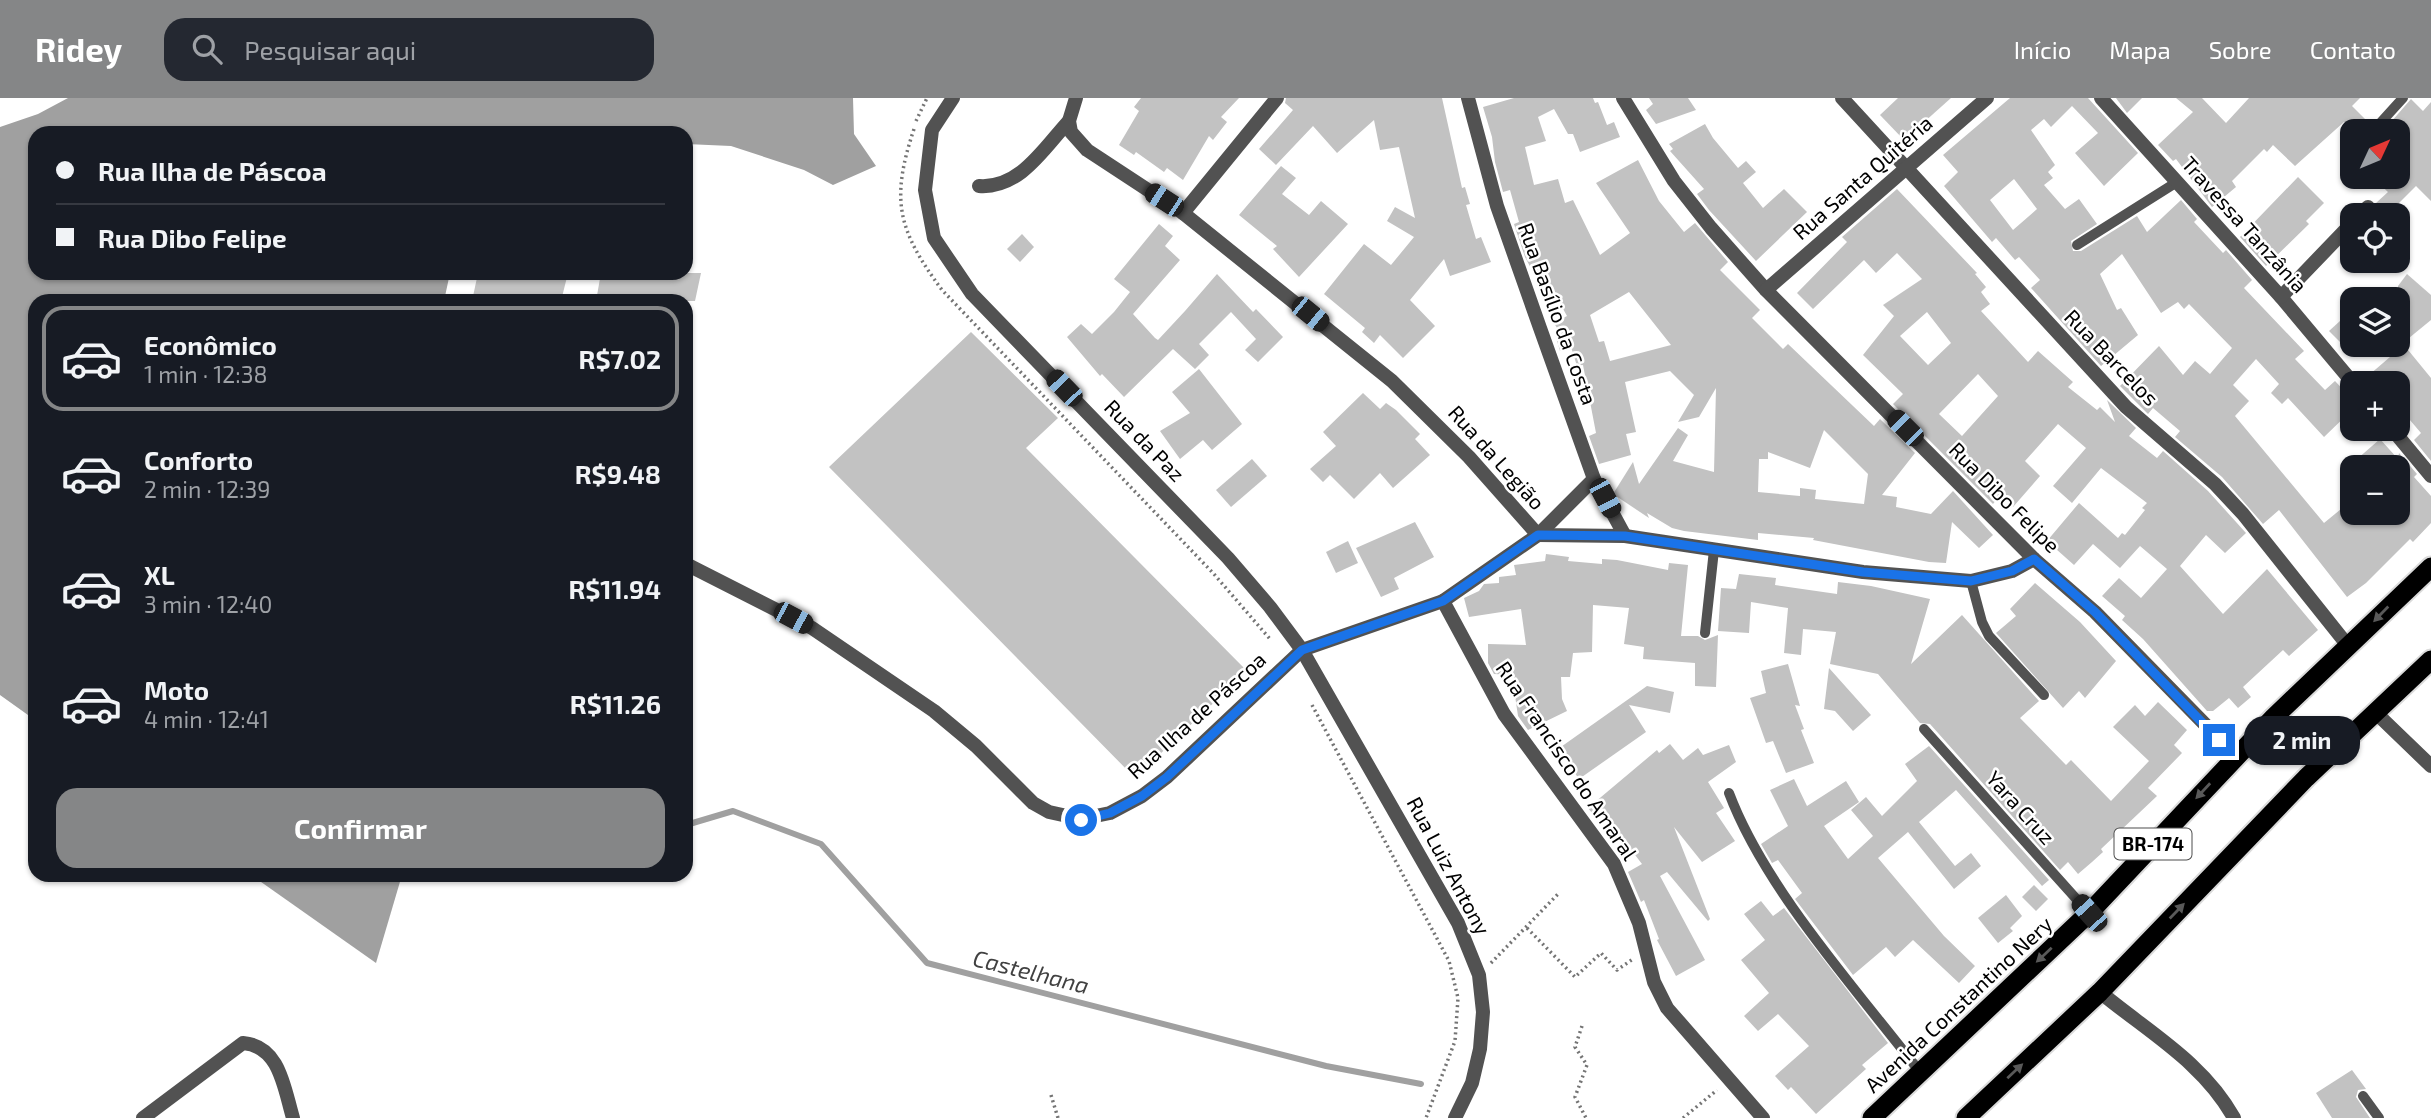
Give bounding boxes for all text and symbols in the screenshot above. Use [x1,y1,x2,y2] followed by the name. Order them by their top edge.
[164,18,654,81] search box
[35,29,122,69] text: Ridey
[188,30,226,68] icon: search
[244,34,416,65] text: Pesquisar aqui
[2014,35,2071,64] text: Início
[2109,35,2171,64] text: Mapa
[2209,35,2272,64] text: Sobre
[2310,35,2396,64] text: Contato
[1787,110,1937,245] street label: Rua Santa Quitéria
[2340,119,2410,189] north arrow
[2340,119,2410,525] map controls
[2177,151,2313,297] street label: Travessa Tanzânia
[98,155,326,186] text: Rua Ilha de Páscoa
[1141,180,1188,220] car
[2340,203,2410,273] button: locate
[1514,219,1603,408] street label: Rua Basílio da Costa
[98,222,287,253] text: Rua Dibo Felipe
[2340,287,2410,357] button: layers
[1288,293,1333,335] car
[2060,304,2164,410] street label: Rua Barcelos
[60,327,123,390] icon: car
[144,329,277,360] text: Econômico
[579,343,661,374] text: R$7.02
[144,360,267,388] text: 1 min · 12:38
[1042,366,1087,410] car
[2340,371,2410,441] button: +
[1100,394,1190,486] street label: Rua da Paz
[1444,400,1551,514] street label: Rua da Legião
[1883,406,1928,450] car
[1945,436,2066,557] street label: Rua Dibo Felipe
[60,442,123,505] icon: car
[144,444,253,475] text: Conforto
[2340,455,2410,525] button: −
[575,458,661,489] text: R$9.48
[144,475,270,503] text: 2 min · 12:39
[1586,475,1625,521] car
[60,557,123,620] icon: car
[144,559,175,590] text: XL
[568,573,661,604] text: R$11.94
[144,590,272,618] text: 3 min · 12:40
[770,599,817,637] car
[2373,605,2390,622] one-way arrow
[1122,646,1270,784] street label: Rua Ilha de Páscoa
[1491,656,1644,865] street label: Rua Francisco do Amaral
[60,672,123,735] icon: car
[144,674,209,705] text: Moto
[570,688,661,719] text: R$11.26
[144,705,269,733] text: 4 min · 12:41
[2244,716,2359,764] callout: 2 min
[2203,724,2235,756] route end
[2273,726,2331,754] text: 2 min
[1982,765,2061,849] street label: Yara Cruz
[2195,782,2211,799] one-way arrow
[56,788,665,868] button: Confirmar
[1402,792,1496,939] street label: Rua Luiz Antony
[1065,804,1097,836] route start
[2114,828,2192,860] road number: BR-174
[2068,890,2111,936] car
[2169,903,2186,920] one-way arrow
[1859,911,2057,1097] street label: Avenida Constantino Nery
[970,943,1092,999] water label: Castelhana
[2036,946,2053,963] one-way arrow
[2006,1064,2023,1080] one-way arrow

